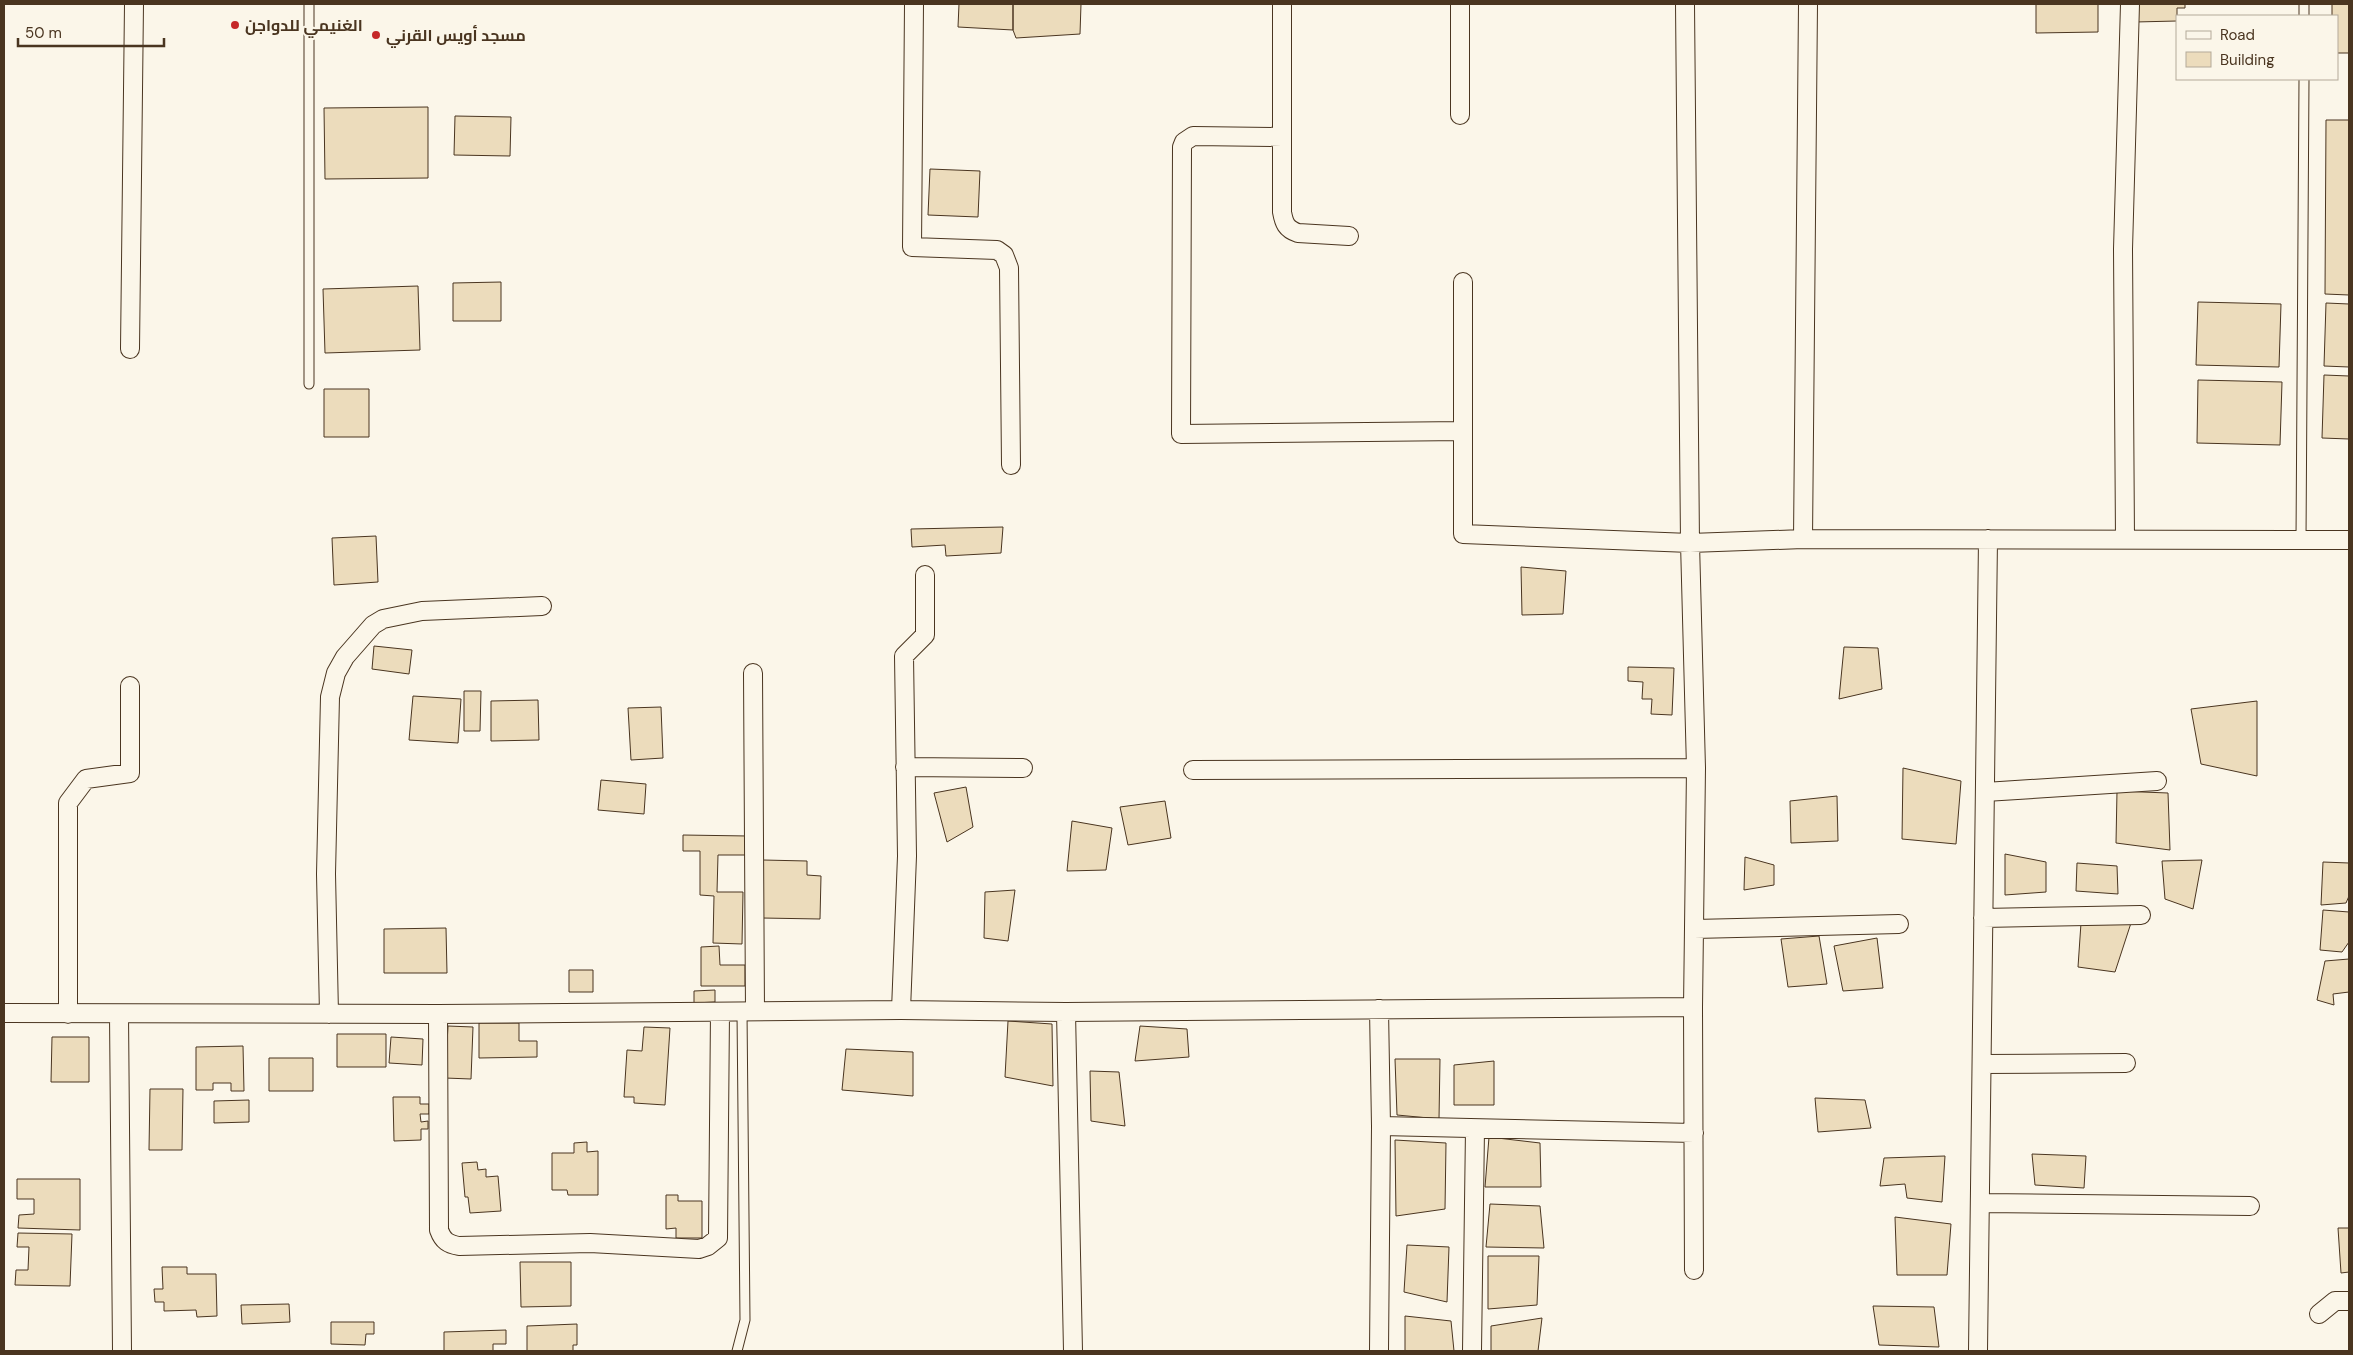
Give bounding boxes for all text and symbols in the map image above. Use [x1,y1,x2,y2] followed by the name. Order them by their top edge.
[18,15,164,47] scale bar
[245,15,363,38] place label: الغنيمي للدواجن
[2176,15,2338,80] legend
[229,19,241,31] marker: الغنيمي للدواجن
[25,23,62,43] text: 50 m
[386,25,526,48] place label: مسجد أويس القرني
[2220,25,2255,45] text: Road
[370,29,382,41] marker: مسجد أويس القرني
[2220,50,2275,70] text: Building

